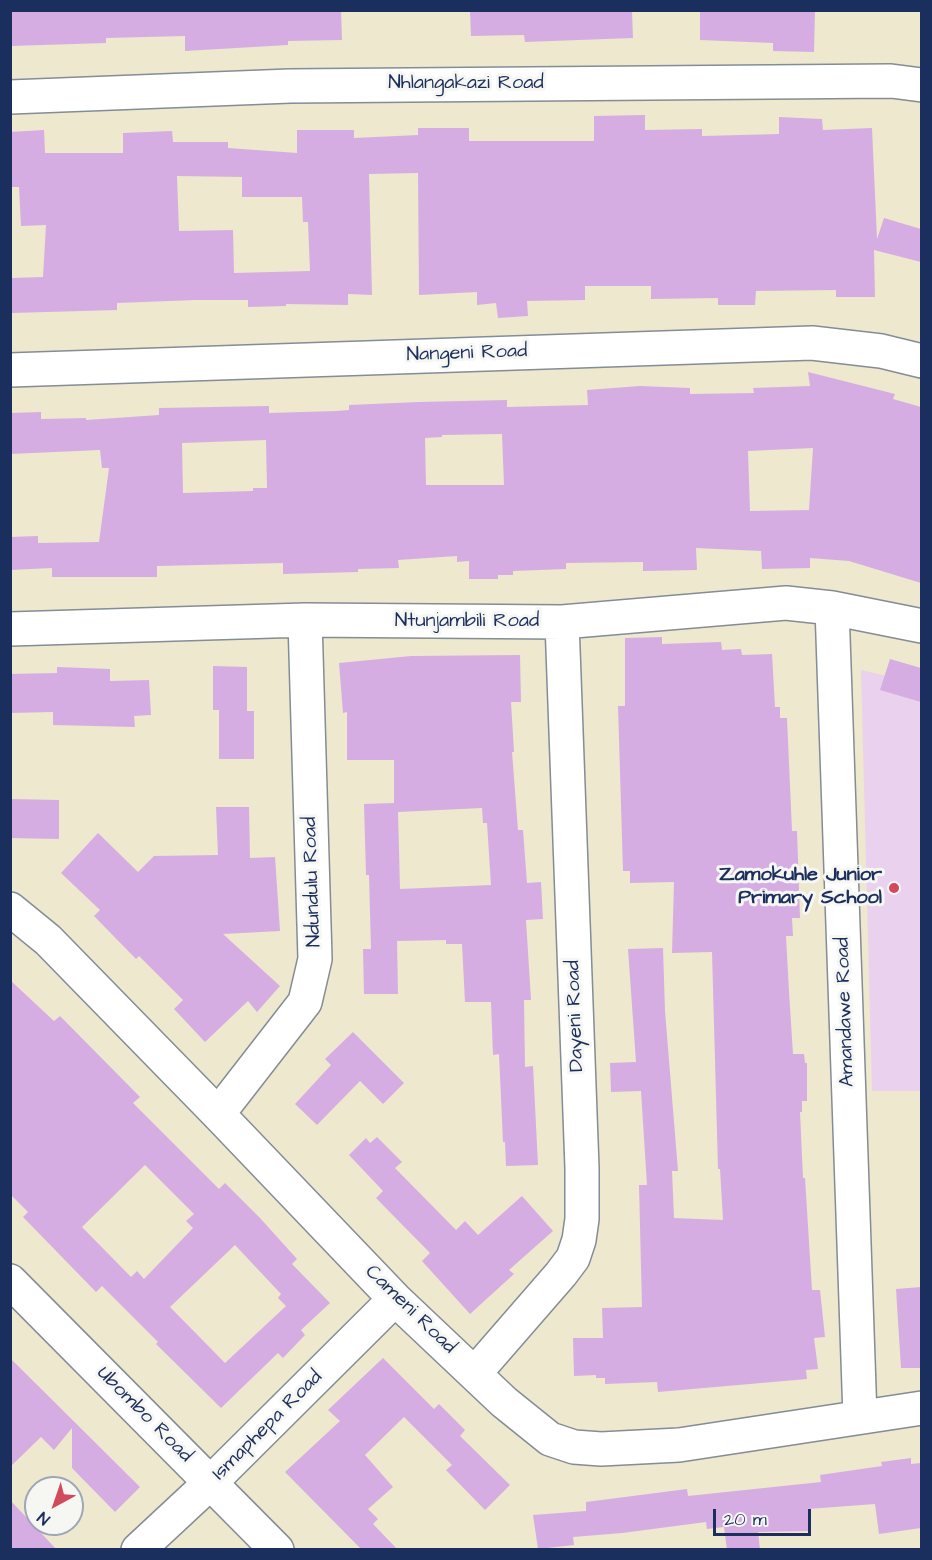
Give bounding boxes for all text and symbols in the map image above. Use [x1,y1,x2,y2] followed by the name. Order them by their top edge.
[388,72,544,96] street label: Nhlangakazi Road
[406,340,528,368] street label: Nangeni Road
[395,610,539,634] street label: Ntunjambili Road
[299,816,327,948] street label: Ndundulu Road
[719,864,882,911] place label: Zamokuhle Junior Primary School
[887,881,901,895] marker: Zamokuhle Junior Primary School
[831,937,861,1087] street label: Amandawe Road
[562,960,590,1072] street label: Dayeni Road
[359,1260,461,1360] street label: Cameni Road
[91,1362,197,1468] street label: Ubombo Road
[208,1366,328,1486] street label: Ismaphepa Road
[24,1476,84,1536] north arrow
[716,1497,814,1535] scale bar
[33,1507,55,1530] text: N
[724,1507,767,1532] text: 20 m

